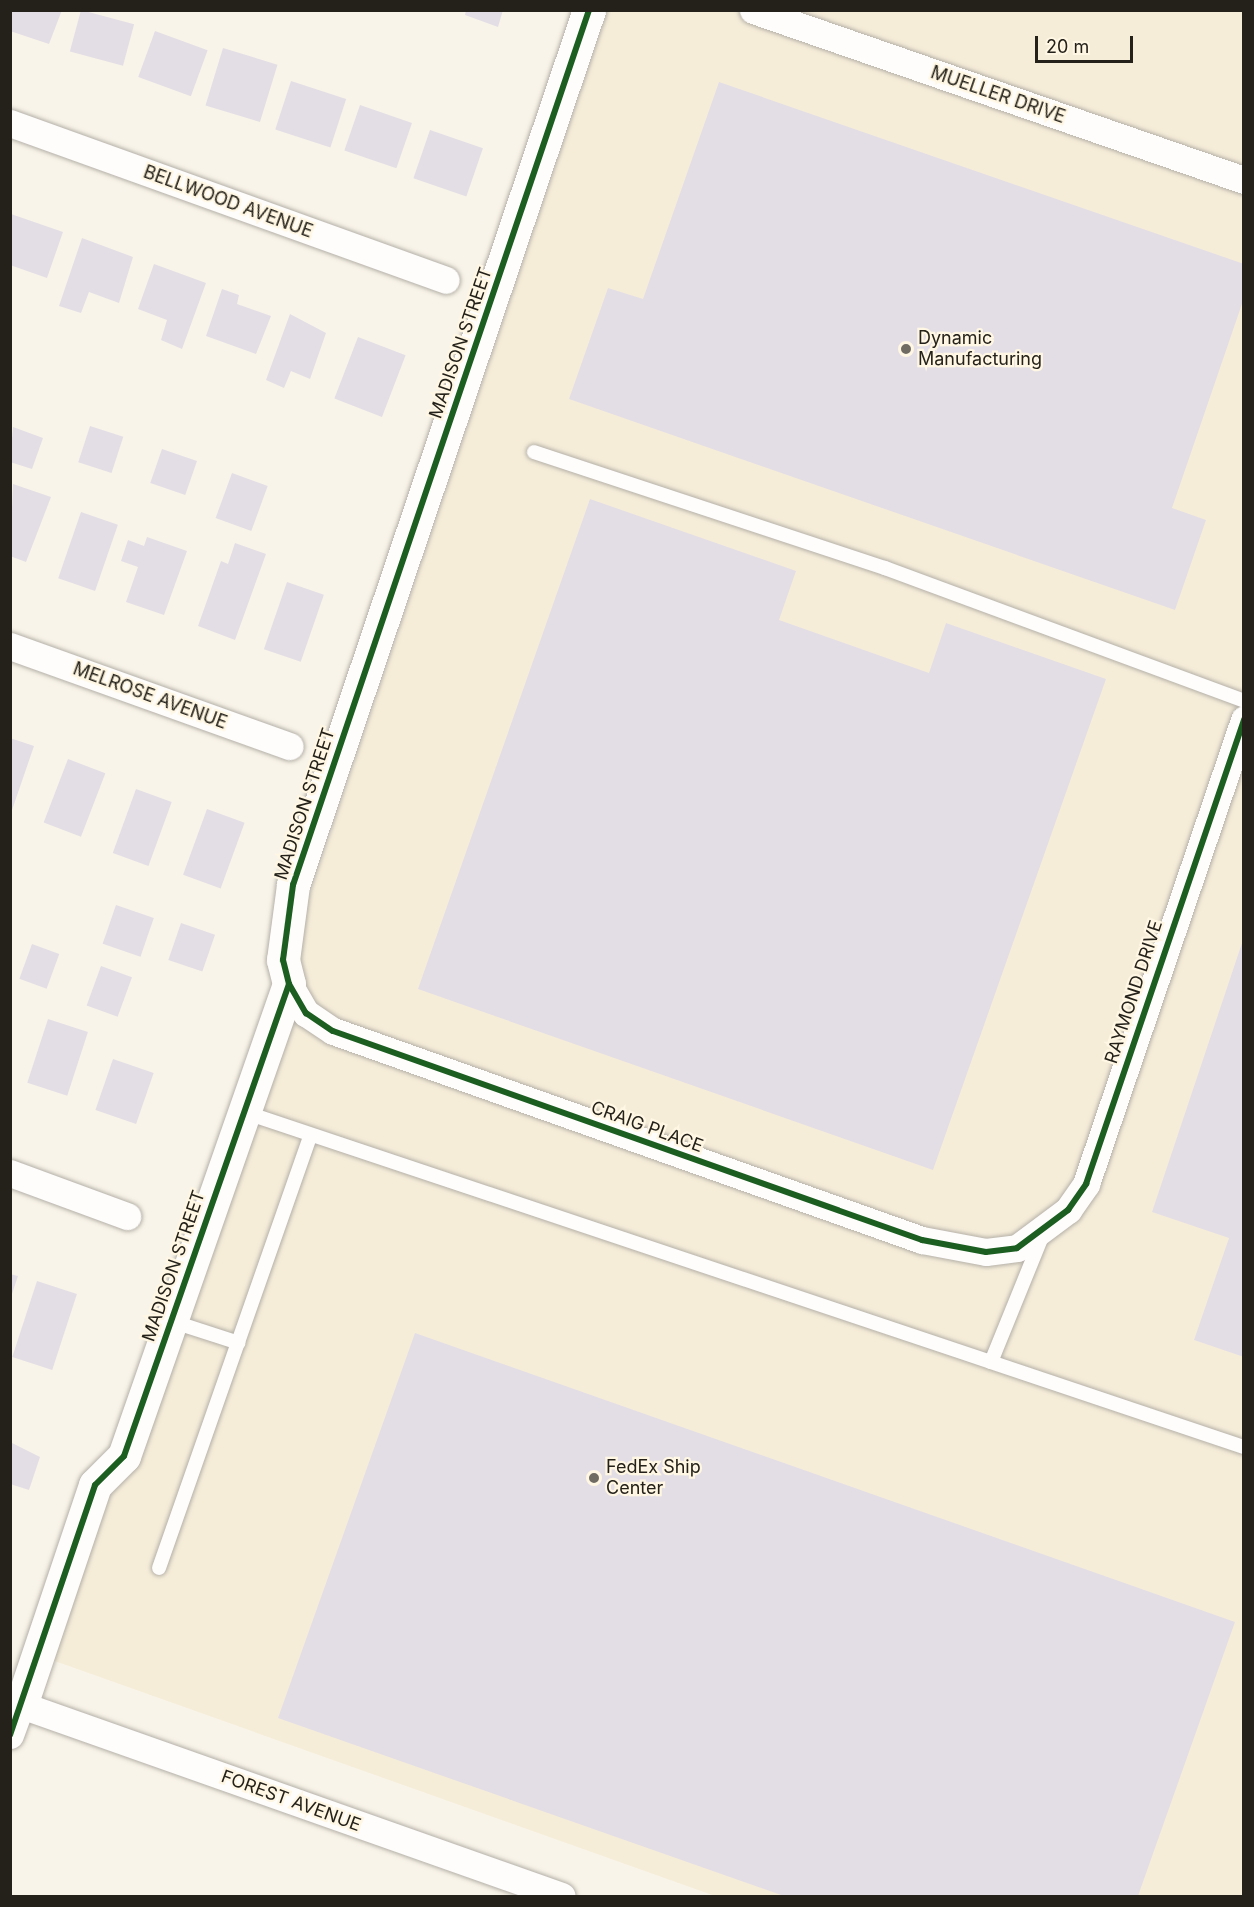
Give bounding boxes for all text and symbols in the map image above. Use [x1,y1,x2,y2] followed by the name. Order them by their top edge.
[1038,24,1136,62] scale bar
[1046,36,1089,57] text: 20 m
[928,62,1068,128] street label: MUELLER DRIVE
[140,161,316,243] street label: BELLWOOD AVENUE
[425,265,497,421] street label: MADISON STREET
[918,328,1042,370] place label: Dynamic Manufacturing
[899,342,913,356] marker: Dynamic Manufacturing
[70,658,230,734] street label: MELROSE AVENUE
[270,725,340,883] street label: MADISON STREET
[1101,918,1167,1066] street label: RAYMOND DRIVE
[588,1097,706,1157] street label: CRAIG PLACE
[138,1188,210,1344] street label: MADISON STREET
[606,1457,701,1500] place label: FedEx Ship Center
[587,1471,601,1485] marker: FedEx Ship Center
[218,1766,364,1836] street label: FOREST AVENUE

